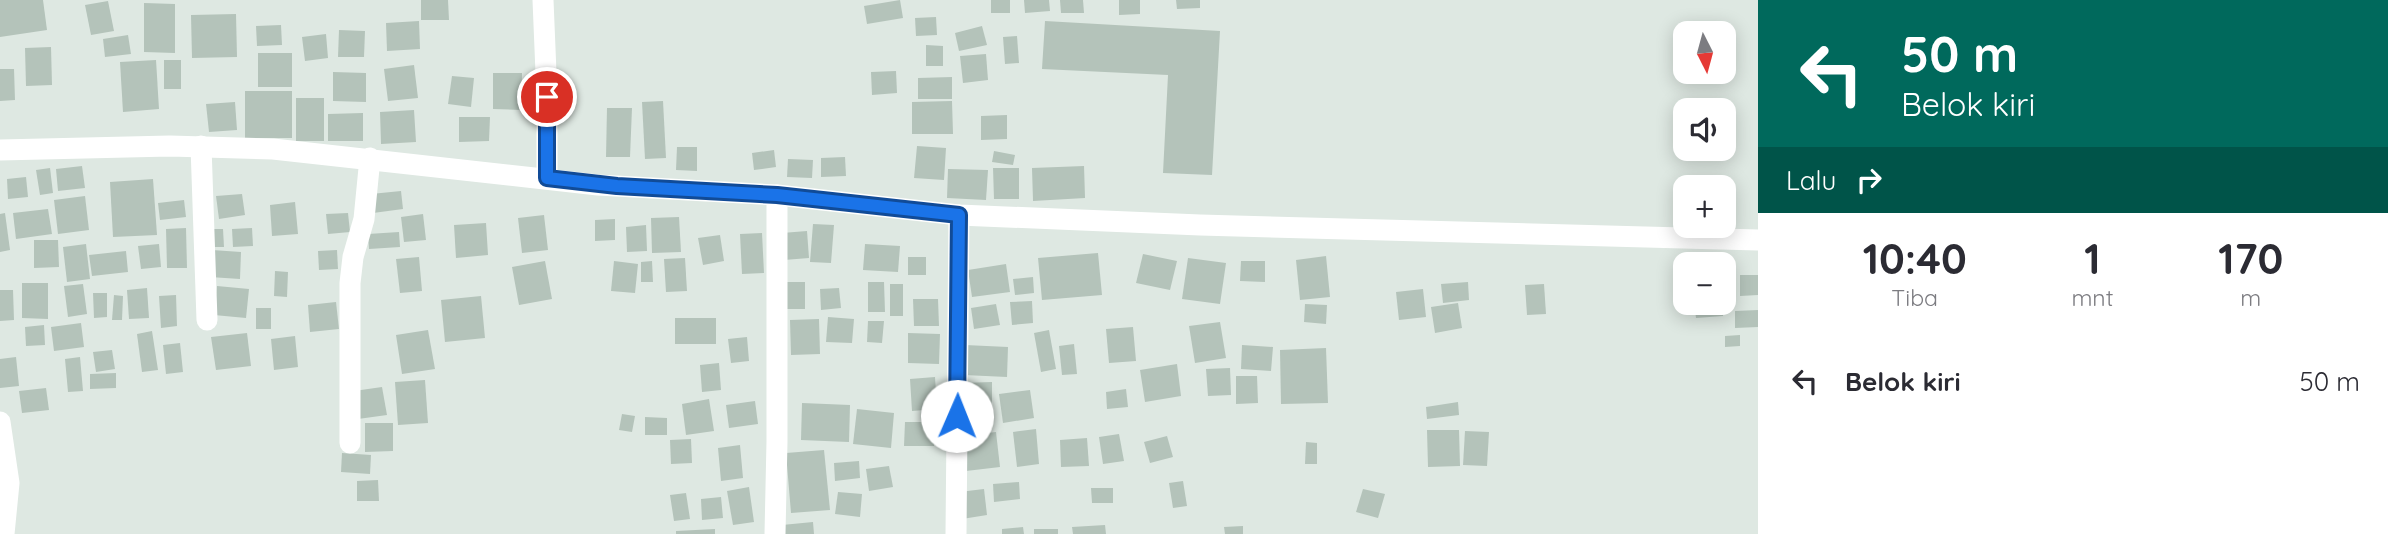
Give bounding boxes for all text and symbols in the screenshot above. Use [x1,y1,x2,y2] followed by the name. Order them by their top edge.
[1673,21,1736,84] north arrow
[1673,21,1736,315] map controls
[1901,23,2018,84] text: 50 m
[1786,28,1877,119] icon: left
[517,67,577,127] pin
[528,78,566,116] icon: arrive
[1901,84,2035,124] text: Belok kiri
[1673,98,1736,161] button: sound
[1850,161,1888,199] icon: right
[1786,164,1836,197] text: Lalu
[1673,175,1736,238] button: +
[1863,232,1967,285] text: 10:40
[2084,232,2101,285] text: 1
[2218,232,2283,285] text: 170
[1673,252,1736,315] button: −
[1891,283,1938,312] text: Tiba
[2071,283,2113,312] text: mnt
[2240,283,2261,312] text: m
[1786,362,1824,400] icon: left
[1845,365,1961,398] text: Belok kiri
[2300,365,2360,398] text: 50 m
[920,379,994,453] position arrow

